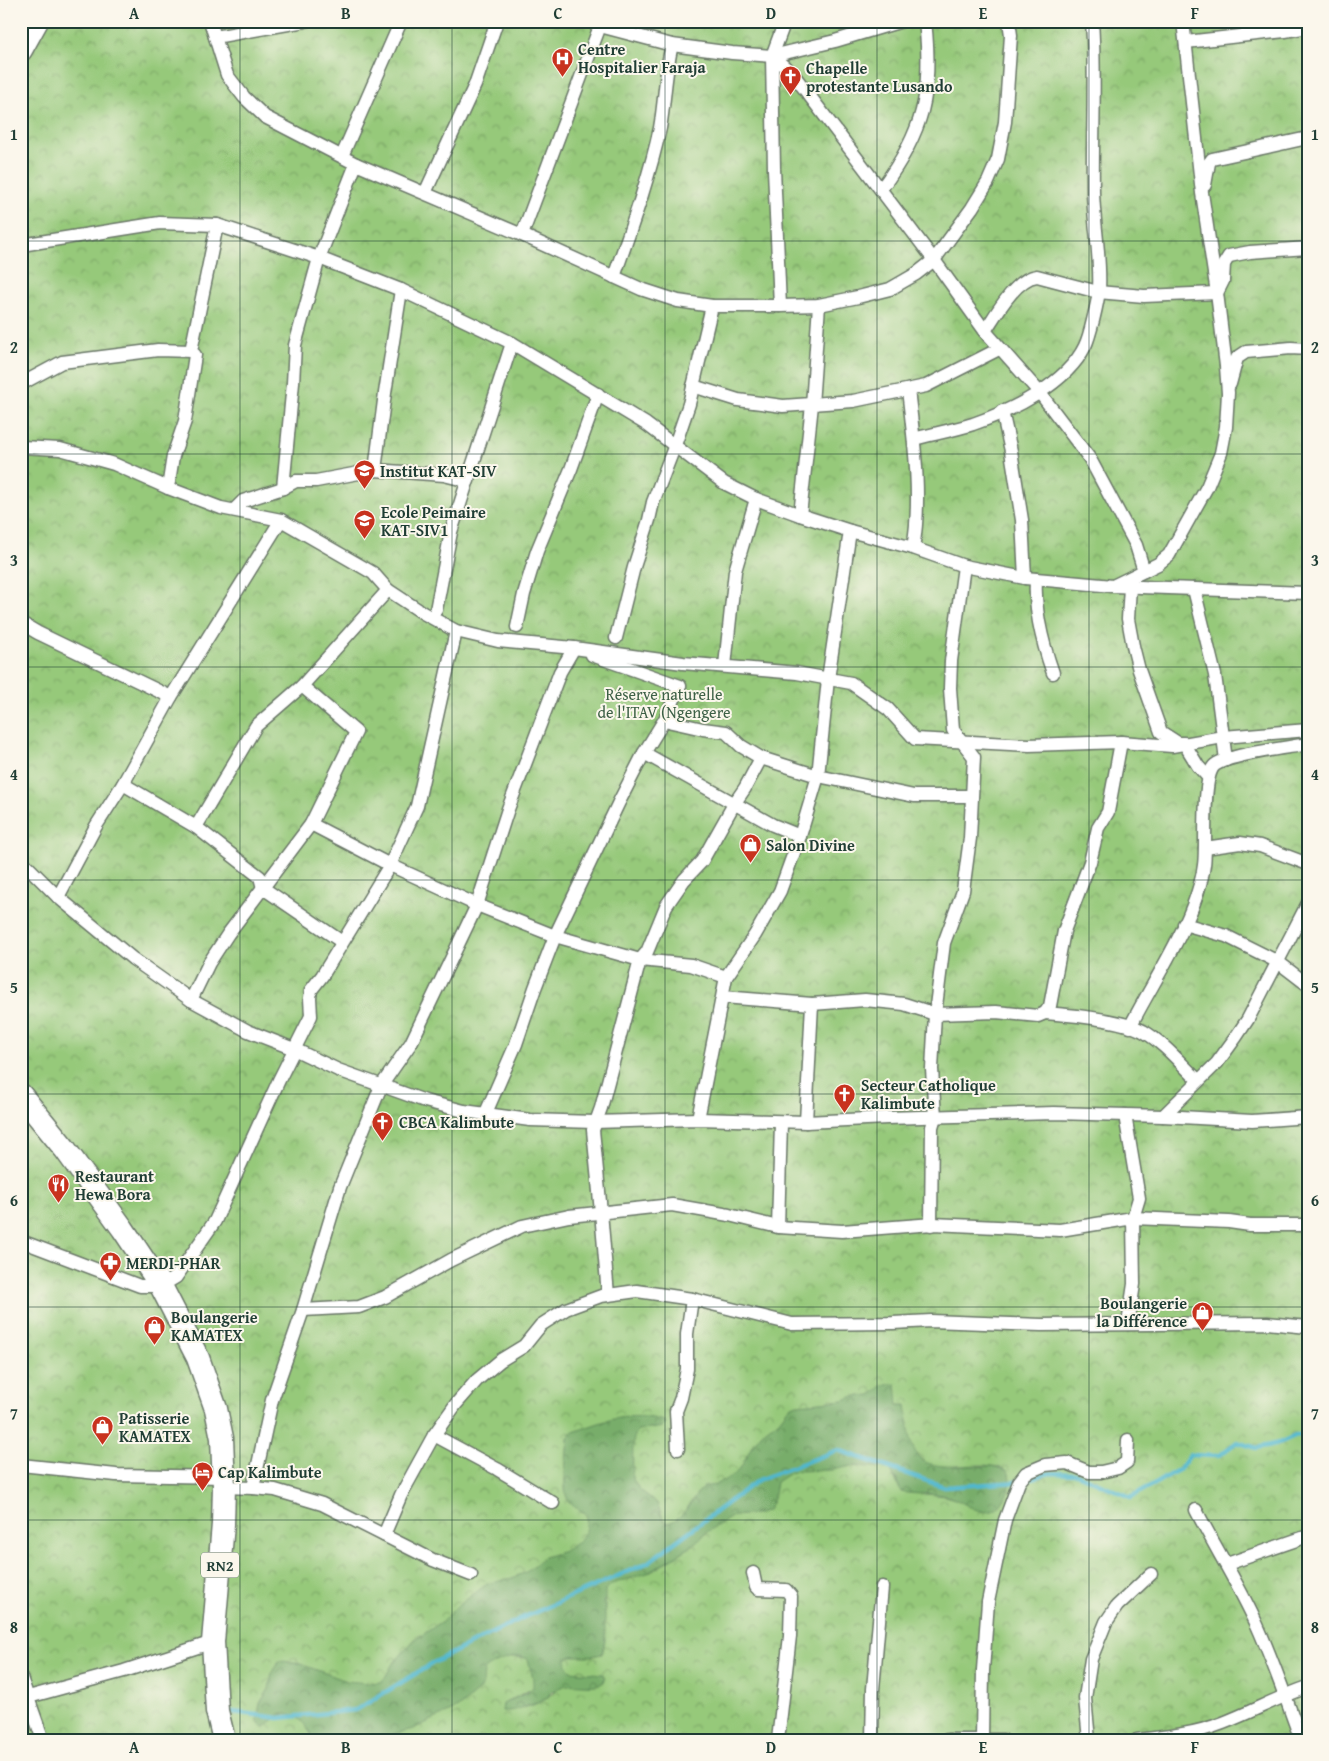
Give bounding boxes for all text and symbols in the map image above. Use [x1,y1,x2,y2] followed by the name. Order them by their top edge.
[129,1,140,25] text: A
[341,1,351,25] text: B
[553,1,563,25] text: C
[766,1,776,25] text: D
[979,1,988,25] text: E
[1191,1,1199,25] text: F
[578,37,706,79] place label: Centre Hospitalier Faraja
[550,46,574,77] hospital icon: Centre Hospitalier Faraja
[806,56,953,98] place label: Chapelle protestante Lusando
[778,65,802,96] church icon: Chapelle protestante Lusando
[10,122,18,146] text: 1
[1311,122,1319,146] text: 1
[10,335,18,359] text: 2
[1311,335,1319,359] text: 2
[352,459,376,490] school or university icon: Institut KAT-SIV
[380,459,497,483] place label: Institut KAT-SIV
[381,500,486,542] place label: Ecole Peimaire KAT-SIV1
[353,509,377,540] school or university icon: Ecole Peimaire KAT-SIV1
[10,548,18,572] text: 3
[1311,548,1319,572] text: 3
[598,682,730,724] park label: Réserve naturelle de l'ITAV (Ngengere
[10,762,18,786] text: 4
[1311,762,1319,786] text: 4
[738,833,762,864] shop icon: Salon Divine
[766,833,855,857] place label: Salon Divine
[10,975,18,999] text: 5
[1311,975,1319,999] text: 5
[861,1073,996,1115] place label: Secteur Catholique Kalimbute
[833,1082,857,1113] church icon: Secteur Catholique Kalimbute
[371,1110,395,1141] church icon: CBCA Kalimbute
[399,1110,514,1134] place label: CBCA Kalimbute
[75,1164,154,1206] place label: Restaurant Hewa Bora
[47,1173,71,1204] restaurant icon: Restaurant Hewa Bora
[10,1188,18,1212] text: 6
[1311,1188,1319,1212] text: 6
[98,1251,122,1282] pharmacy icon: MERDI-PHAR
[126,1251,220,1275] place label: MERDI-PHAR
[1096,1291,1187,1333] place label: Boulangerie la Différence
[1191,1300,1215,1331] shop icon: Boulangerie la Différence
[171,1305,258,1347] place label: Boulangerie KAMATEX
[143,1314,167,1345] shop icon: Boulangerie KAMATEX
[10,1401,18,1425] text: 7
[1311,1401,1319,1425] text: 7
[119,1406,191,1448] place label: Patisserie KAMATEX
[91,1415,115,1446] shop icon: Patisserie KAMATEX
[190,1460,214,1491] hotel icon: Cap Kalimbute
[218,1460,322,1484] place label: Cap Kalimbute
[201,1552,239,1578] road number: RN2
[10,1615,18,1639] text: 8
[1311,1615,1319,1639] text: 8
[129,1735,140,1759] text: A
[341,1735,351,1759] text: B
[553,1735,563,1759] text: C
[766,1735,776,1759] text: D
[979,1735,988,1759] text: E
[1191,1735,1199,1759] text: F

